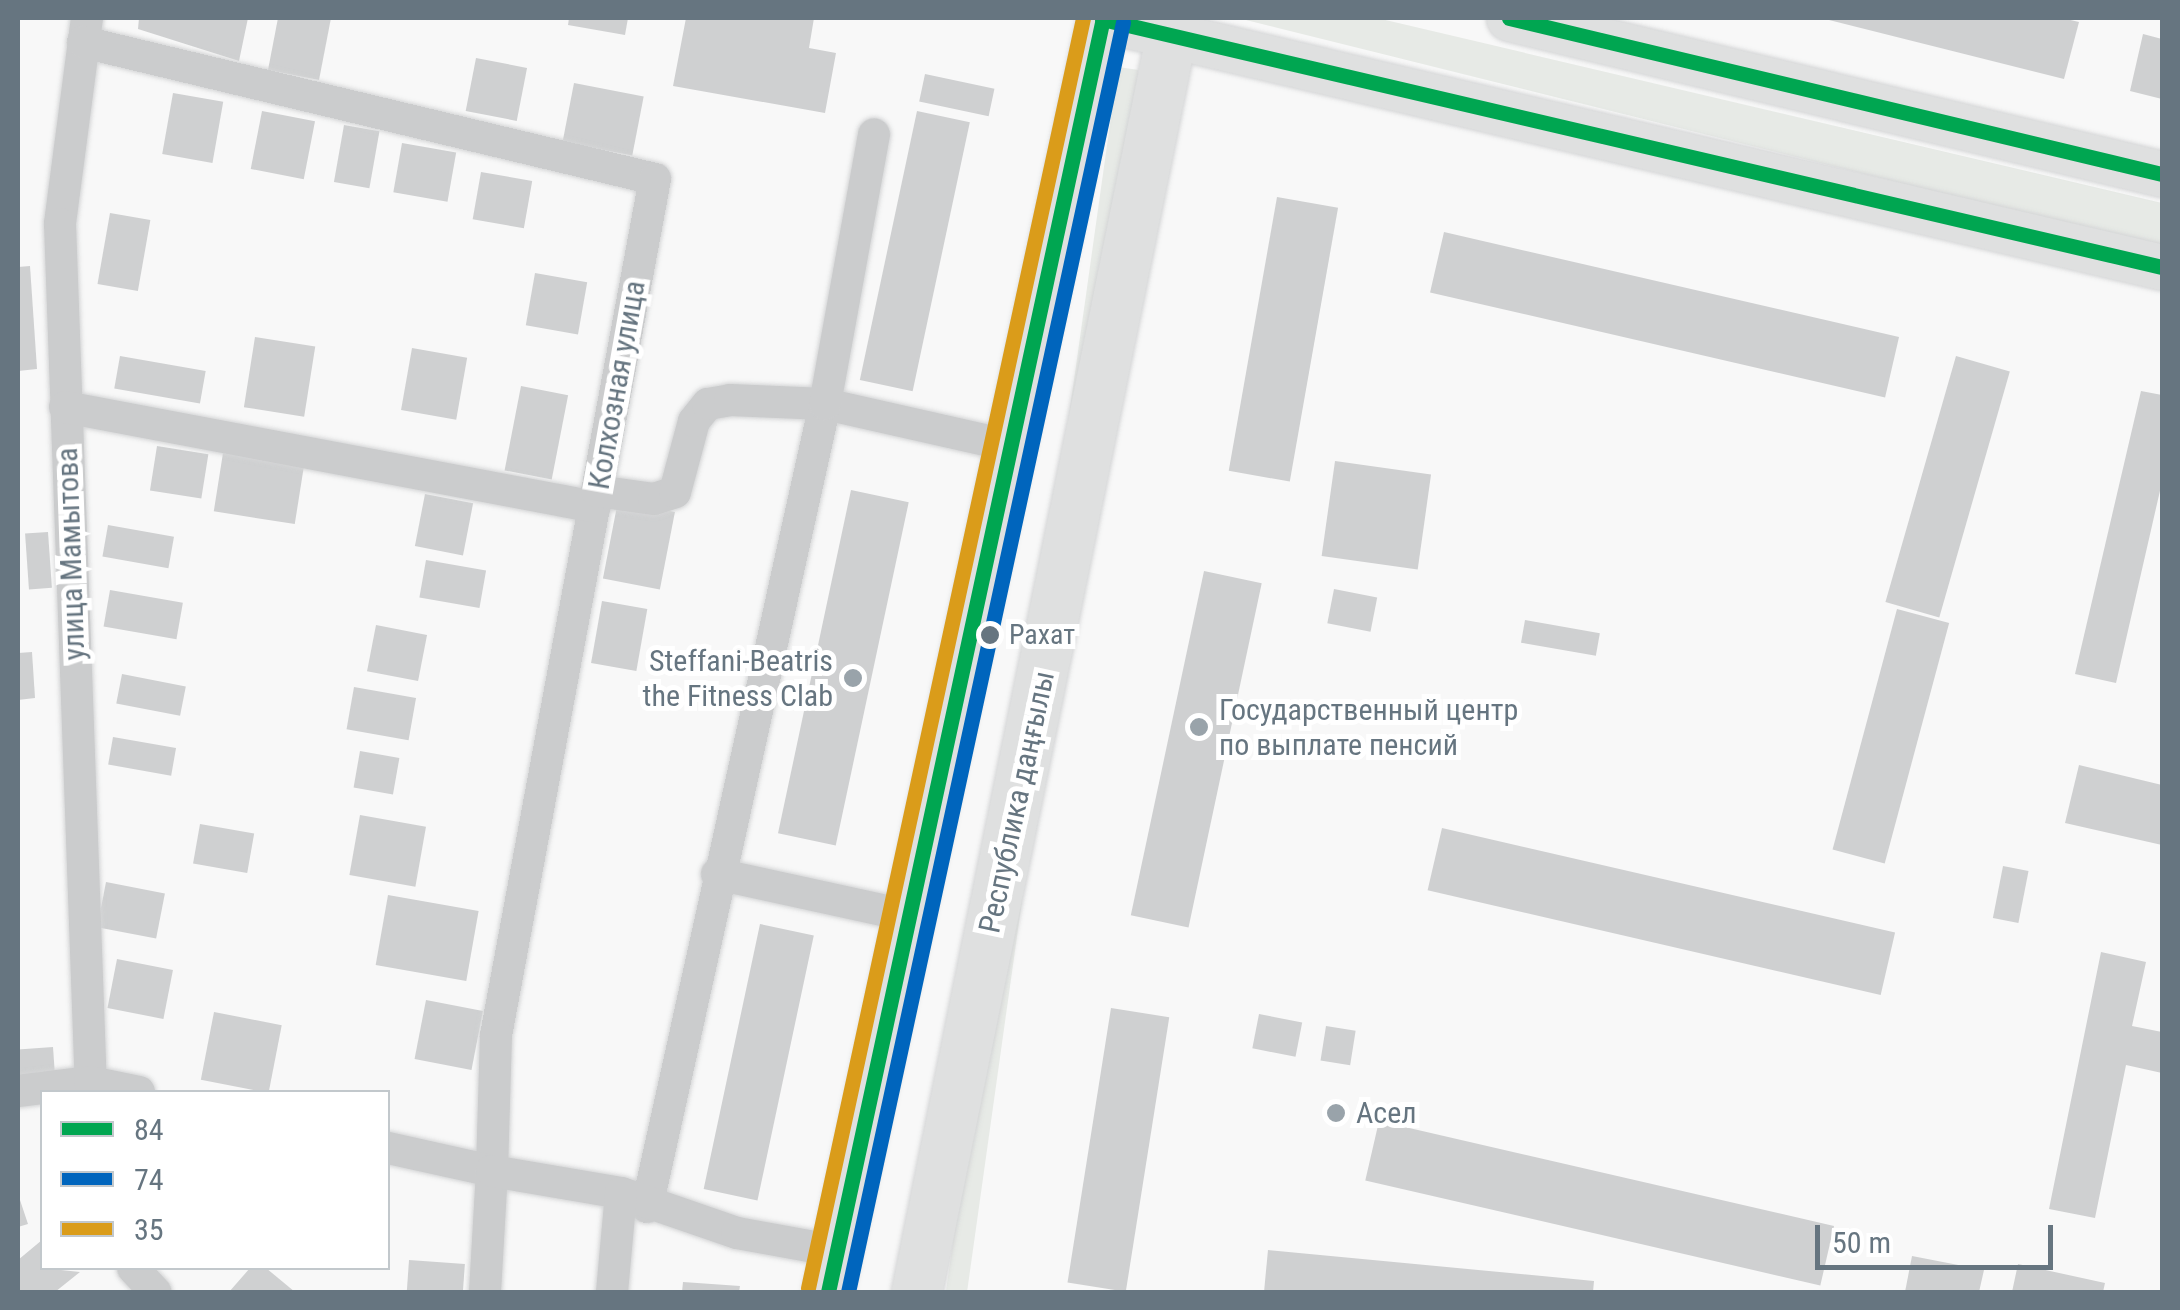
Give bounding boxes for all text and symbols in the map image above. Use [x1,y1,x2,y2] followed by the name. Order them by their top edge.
[581,278,653,492] street label: Колхозная улица
[49,447,93,661] street label: улица Мамытова
[1009,618,1075,652] place label: Рахат
[980,625,1000,645] marker: Рахат
[643,643,833,714] place label: Steffani-Beatris the Fitness Clab
[842,667,864,689] marker: Steffani-Beatris the Fitness Clab
[972,668,1062,936] street label: Республика даңғылы
[1219,692,1518,762] place label: Государственный центр по выплате пенсий
[1188,716,1210,738] marker: Государственный центр по выплате пенсий
[40,1090,390,1270] legend
[1356,1095,1417,1131] place label: Асел
[1325,1102,1347,1124] marker: Асел
[134,1112,164,1147] text: 84
[134,1162,164,1197] text: 74
[1820,1205,2058,1267] scale bar
[134,1212,164,1247] text: 35
[1832,1225,1891,1260] text: 50 m

